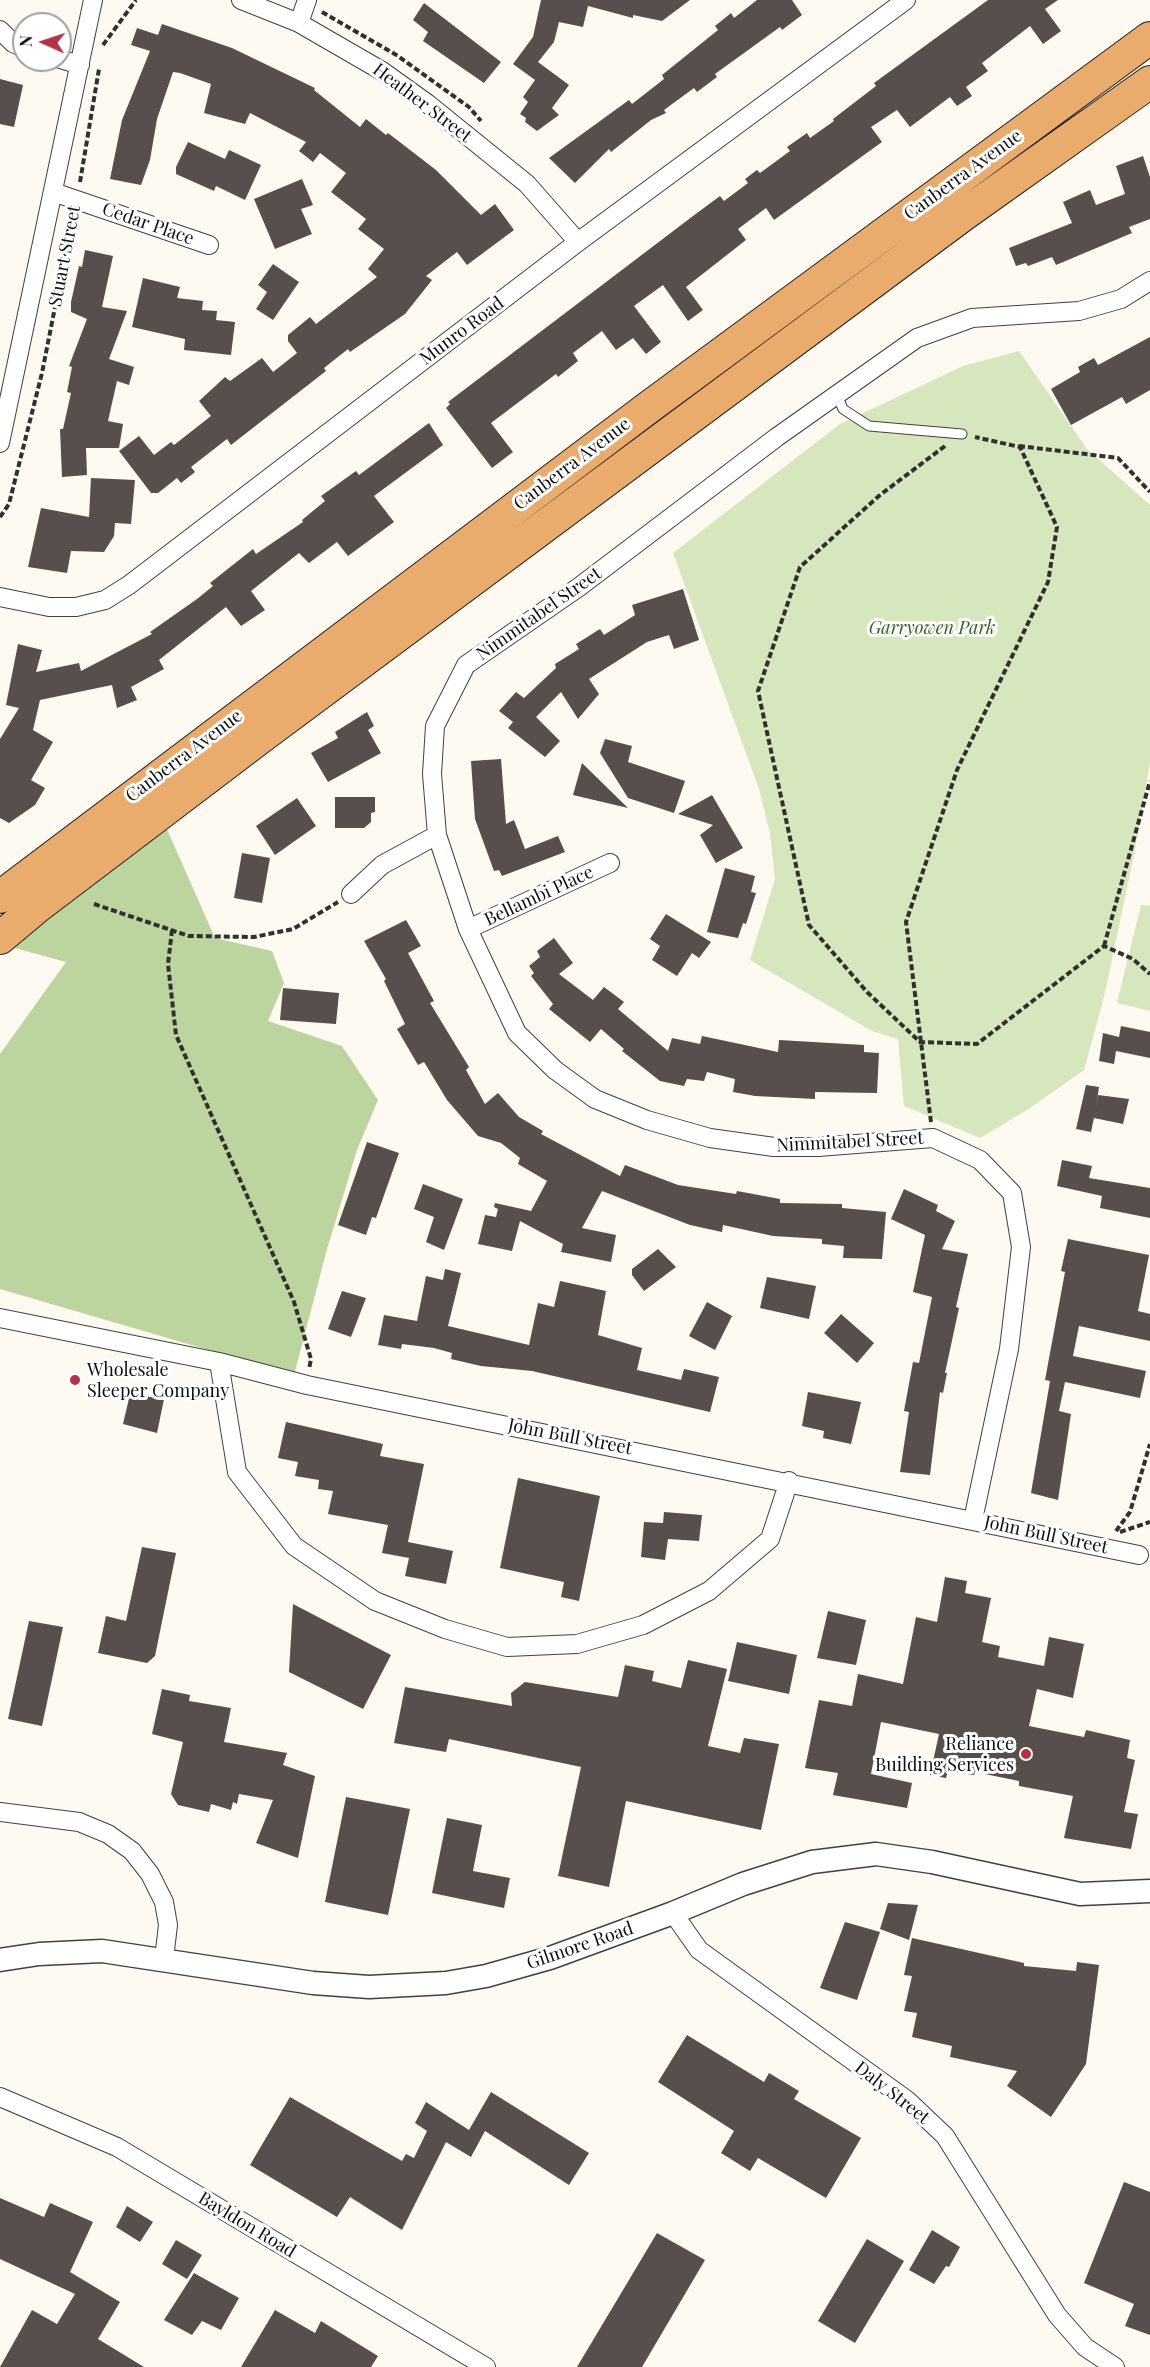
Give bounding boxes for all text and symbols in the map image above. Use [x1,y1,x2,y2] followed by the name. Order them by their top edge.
[12,12,72,72] north arrow
[15,35,36,47] text: N
[368,59,476,147] street label: Heather Street
[900,125,1026,225] street label: Canberra Avenue
[99,198,197,250] street label: Cedar Place
[45,204,85,308] street label: Stuart Street
[416,292,508,370] street label: Munro Road
[510,413,634,515] street label: Canberra Avenue
[472,563,606,665] street label: Nimmitabel Street
[869,617,995,639] park label: Garryowen Park
[122,705,246,807] street label: Canberra Avenue
[481,861,597,931] street label: Bellambi Place
[776,1127,924,1157] street label: Nimmitabel Street
[87,1359,229,1402] place label: Wholesale Sleeper Company
[68,1373,82,1387] marker: Wholesale Sleeper Company
[506,1414,634,1460] street label: John Bull Street
[982,1511,1110,1559] street label: John Bull Street
[875,1733,1014,1776] place label: Reliance Building Services
[1019,1747,1033,1761] marker: Reliance Building Services
[524,1918,636,1974] street label: Gilmore Road
[850,2057,934,2129] street label: Daly Street
[194,2187,300,2263] street label: Bayldon Road

